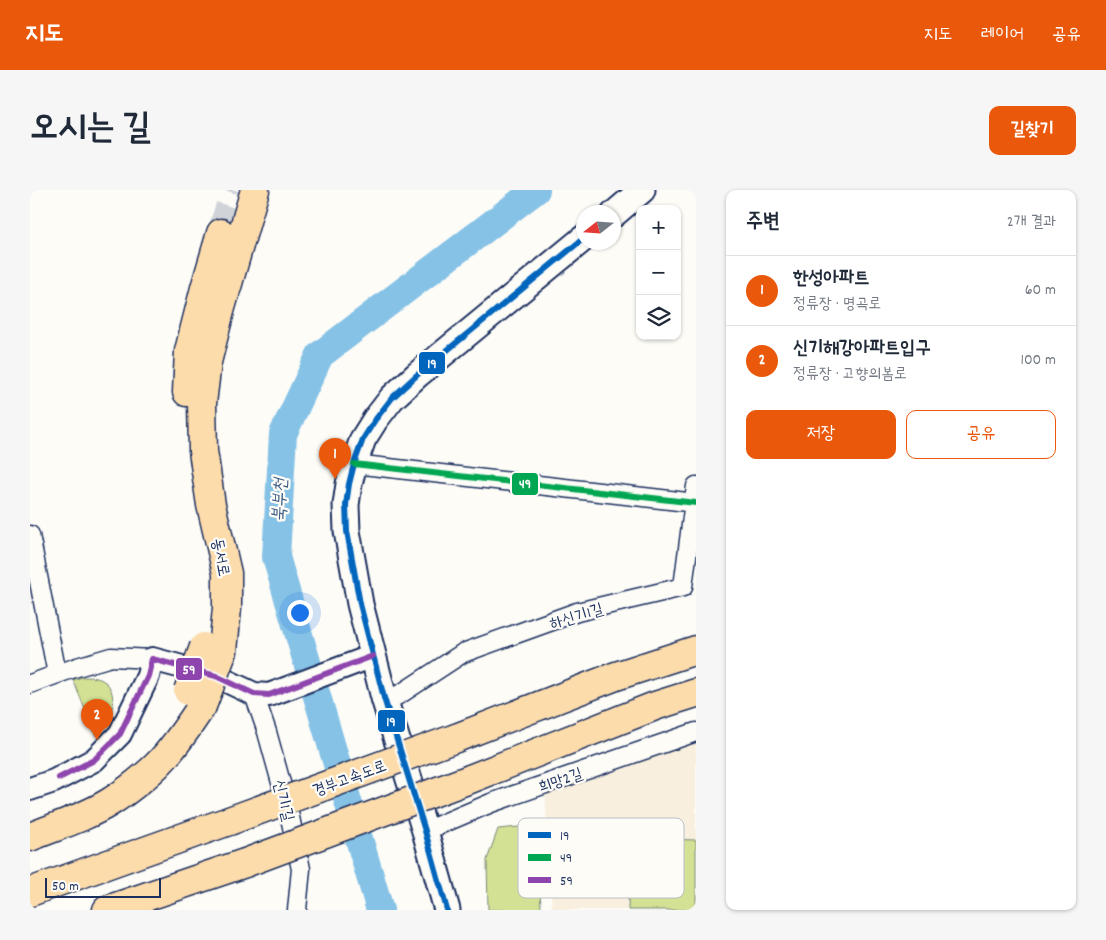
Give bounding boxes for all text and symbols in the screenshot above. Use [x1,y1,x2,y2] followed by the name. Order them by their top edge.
[25,18,64,52] text: 지도
[924,23,953,48] text: 지도
[981,23,1024,48] text: 레이어
[1052,23,1081,48] text: 공유
[30,105,151,155] text: 오시는 길
[989,106,1076,155] button: 길찾기
[576,205,621,250] north arrow
[636,205,681,340] map controls
[636,205,681,250] button: +
[746,208,780,238] text: 주변
[1007,211,1056,234] text: 2개 결과
[636,250,681,295] button: −
[793,266,869,293] text: 한성아파트
[760,279,764,302] text: 1
[1025,279,1056,302] text: 60 m
[793,293,881,316] text: 정류장 · 명곡로
[636,295,681,340] button: layers
[793,336,931,363] text: 신기해강아파트입구
[759,349,766,372] text: 2
[1020,349,1056,372] text: 100 m
[418,351,446,375] line badge: 19
[427,355,437,375] text: 19
[793,363,907,386] text: 정류장 · 고향의봄로
[746,410,896,459] button: 저장
[906,410,1056,459] button: 공유
[319,438,351,479] pin: 1
[511,472,539,496] line badge: 49
[519,475,531,495] text: 49
[268,476,295,522] water label: 북부천
[205,536,235,579] street label: 동서로
[547,598,607,636] street label: 하신기1길
[287,600,313,626] your location
[175,657,203,681] line badge: 59
[183,661,195,681] text: 59
[81,699,113,740] pin: 2
[377,709,406,733] line badge: 19
[386,713,396,733] text: 19
[310,755,390,803] street label: 경부고속도로
[536,763,586,800] street label: 희망2길
[266,777,299,824] street label: 신기1길
[518,818,684,898] legend
[560,827,569,847] text: 19
[560,849,572,869] text: 49
[560,872,573,892] text: 59
[45,875,161,898] scale bar
[52,877,79,897] text: 50 m

